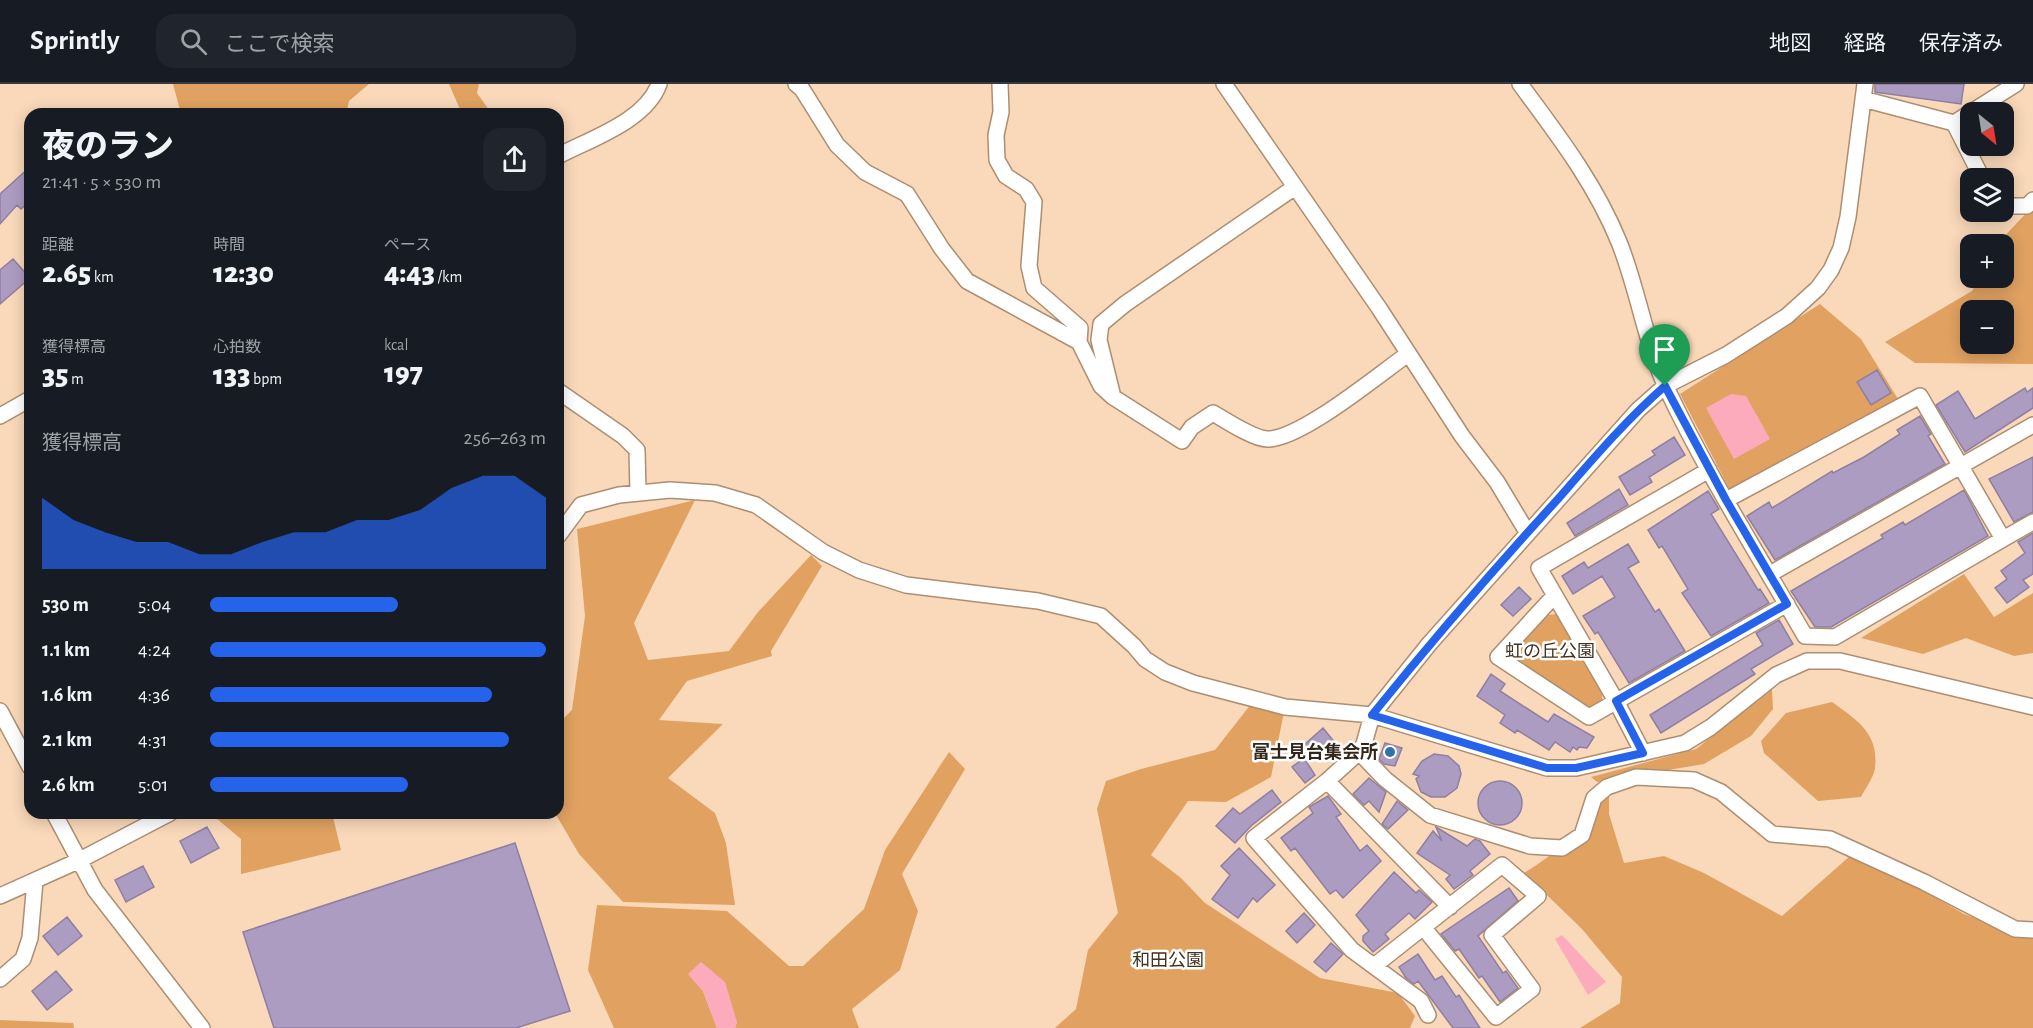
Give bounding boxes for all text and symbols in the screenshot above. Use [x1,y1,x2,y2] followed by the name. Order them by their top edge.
[156,14,576,68] search box
[177,25,210,58] icon: search
[30,27,120,55] text: Sprintly
[225,33,335,55] text: ここで検索
[1769,33,1811,54] text: 地図
[1844,33,1886,54] text: 経路
[1919,33,2003,54] text: 保存済み
[1960,102,2014,156] north arrow
[1960,102,2014,354] map controls
[483,128,546,191] button: share
[42,131,174,164] text: 夜のラン
[1960,168,2014,222] button: layers
[42,172,161,192] text: 21:41 · 5 × 530 m
[1960,234,2014,288] button: +
[42,237,74,253] text: 距離
[213,237,245,253] text: 時間
[384,237,431,253] text: ペース
[42,258,91,288] text: 2.65
[213,258,274,288] text: 12:30
[384,258,435,288] text: 4:43
[91,269,114,285] text: km
[435,269,462,285] text: /km
[1960,300,2014,354] button: −
[1639,324,1690,386] pin
[1648,333,1681,366] icon: arrive
[384,337,408,353] text: kcal
[42,339,106,355] text: 獲得標高
[213,339,261,355] text: 心拍数
[384,358,423,388] text: 197
[42,360,68,390] text: 35
[213,360,250,390] text: 133
[68,371,84,387] text: m
[250,371,282,387] text: bpm
[464,428,546,448] text: 256–263 m
[42,433,122,453] text: 獲得標高
[42,595,89,615] text: 530 m
[138,595,171,615] text: 5:04
[42,640,90,660] text: 1.1 km
[138,640,171,660] text: 4:24
[1505,642,1595,661] park label: 虹の丘公園
[42,685,93,705] text: 1.6 km
[138,685,170,705] text: 4:36
[42,730,92,750] text: 2.1 km
[138,730,167,750] text: 4:31
[1252,742,1378,762] place label: 富士見台集会所
[1383,745,1397,759] marker: 富士見台集会所
[42,775,95,795] text: 2.6 km
[138,775,168,795] text: 5:01
[1132,950,1204,970] park label: 和田公園

